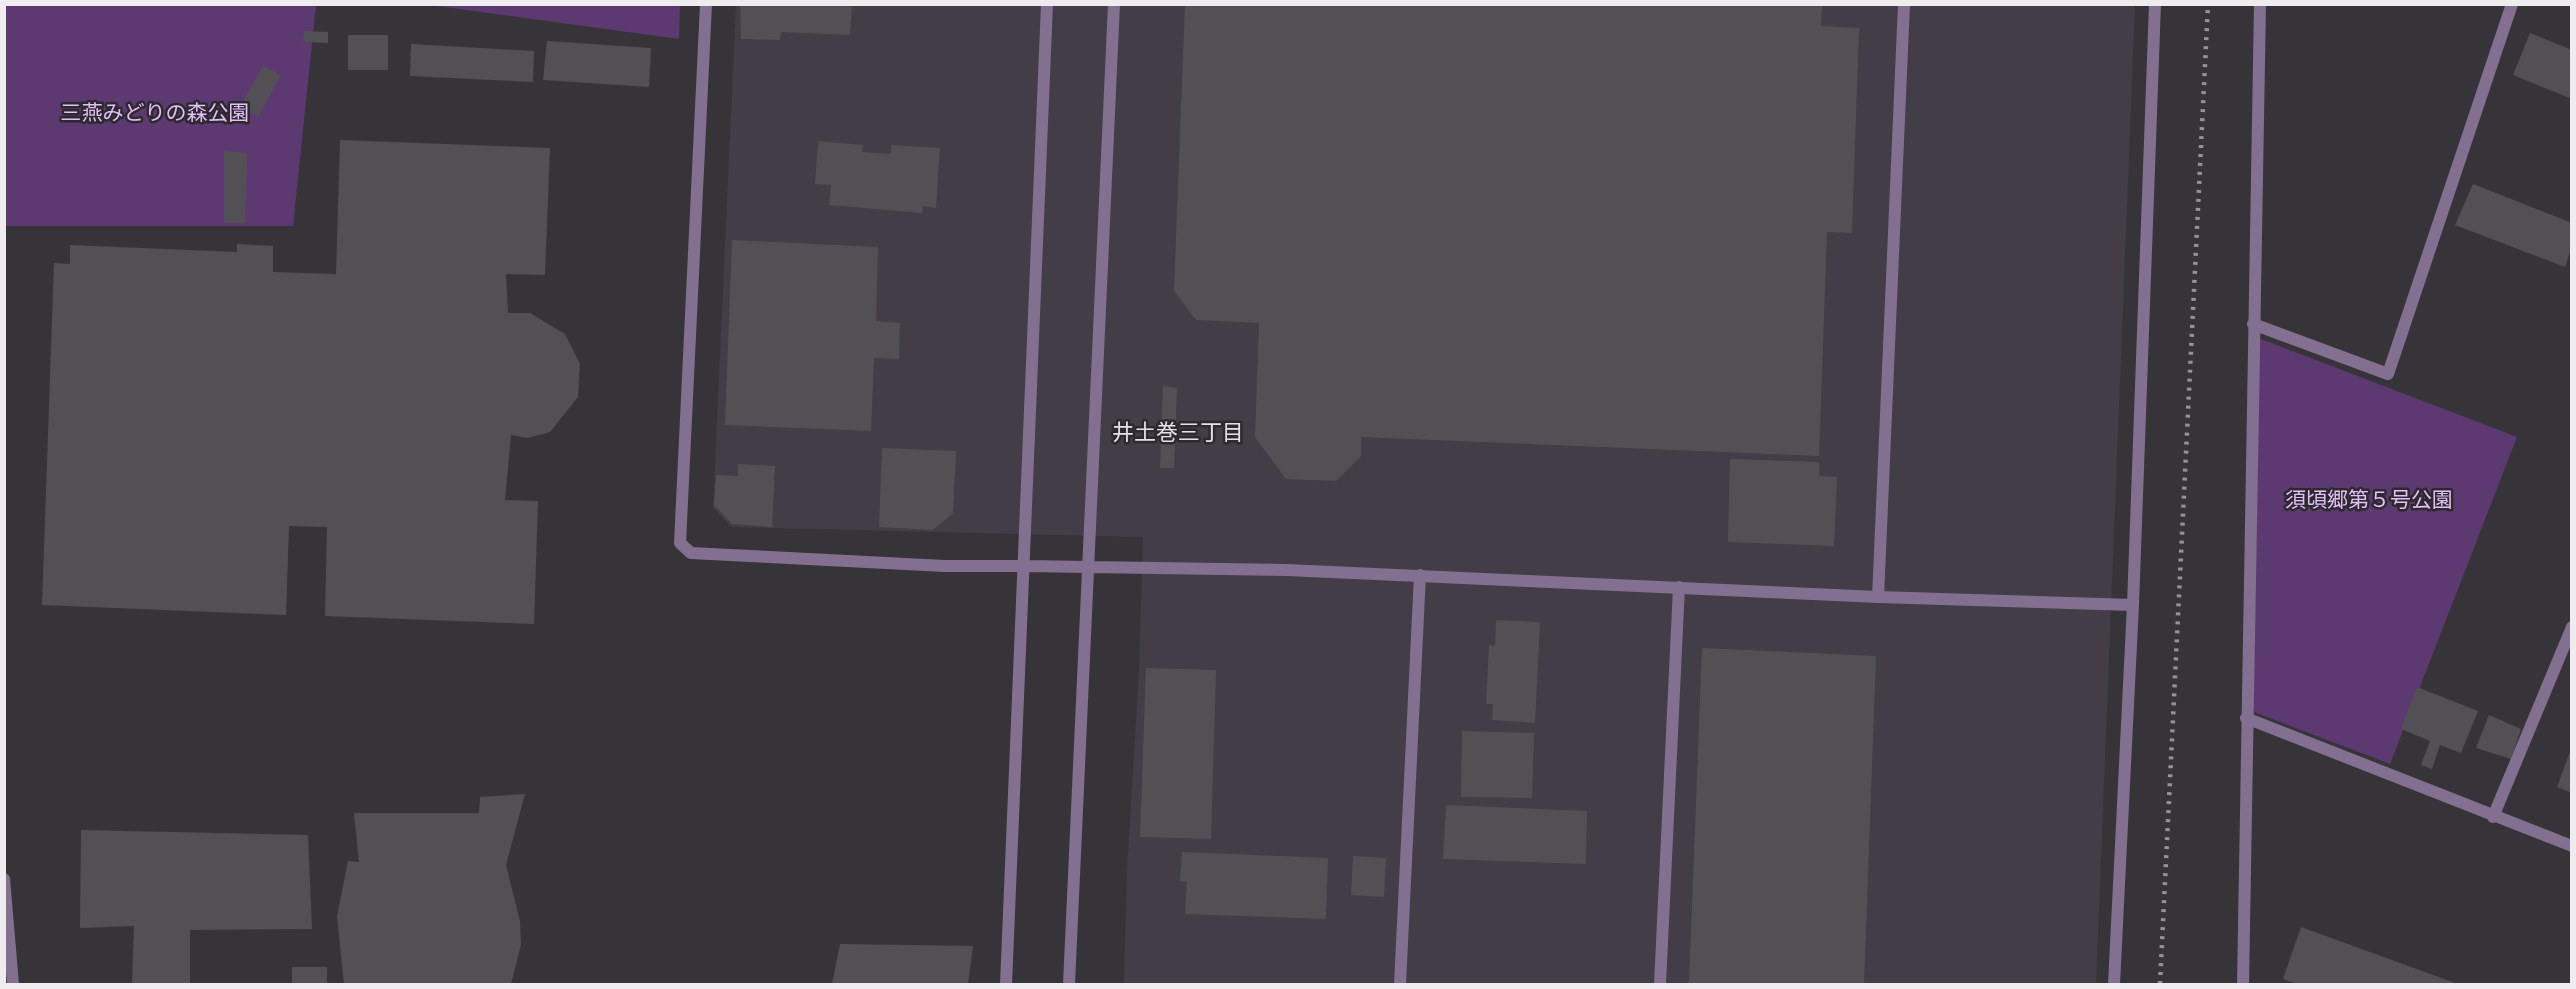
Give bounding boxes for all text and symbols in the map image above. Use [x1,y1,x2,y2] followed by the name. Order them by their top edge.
[61,102,249,128] park label: 三燕みどりの森公園
[1112,422,1244,448] district label: 井土巻三丁目
[2285,489,2453,515] park label: 須頃郷第５号公園

